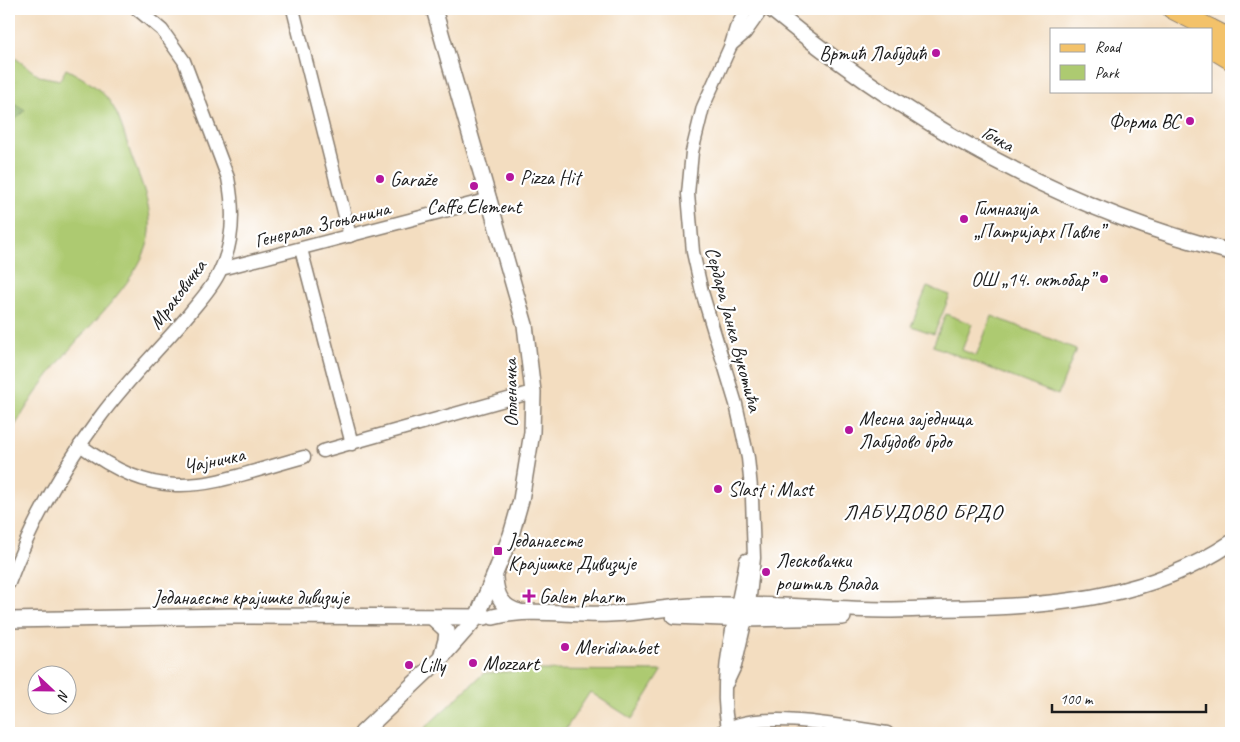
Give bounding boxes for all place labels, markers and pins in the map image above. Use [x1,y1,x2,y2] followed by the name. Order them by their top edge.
[819,41,927,66] place label: Вртић Лабудић
[930,47,942,59] marker: Вртић Лабудић
[1109,109,1182,134] place label: Форма ВС
[1184,115,1196,127] marker: Форма ВС
[520,165,584,190] place label: Pizza Hit
[390,167,438,192] place label: Garaže
[504,171,516,183] marker: Pizza Hit
[374,173,386,185] marker: Garaže
[468,180,480,192] marker: Caffe Element
[427,194,524,219] place label: Caffe Element
[974,196,1109,244] place label: Гимназија „Патријарх Павле”
[958,213,970,225] marker: Гимназија „Патријарх Павле”
[971,267,1099,292] place label: ОШ „14. октобар”
[1098,273,1110,285] marker: ОШ „14. октобар”
[859,406,974,454] place label: Месна заједница Лабудово брдо
[843,424,855,436] marker: Месна заједница Лабудово брдо
[728,477,816,502] place label: Slast i Mast
[712,483,724,495] marker: Slast i Mast
[507,528,637,577] place label: Једанаесте Крајишке Дивизије
[492,545,504,557] marker: Једанаесте Крајишке Дивизије
[776,548,879,596] place label: Лесковачки роштиљ Влада
[760,566,772,578] marker: Лесковачки роштиљ Влада
[539,584,625,609] place label: Galen pharm
[523,590,535,602] marker: Galen pharm
[575,635,660,660] place label: Meridianbet
[559,641,571,653] marker: Meridianbet
[483,651,541,676] place label: Mozzart
[419,653,447,678] place label: Lilly
[467,657,479,669] marker: Mozzart
[403,659,415,671] marker: Lilly

